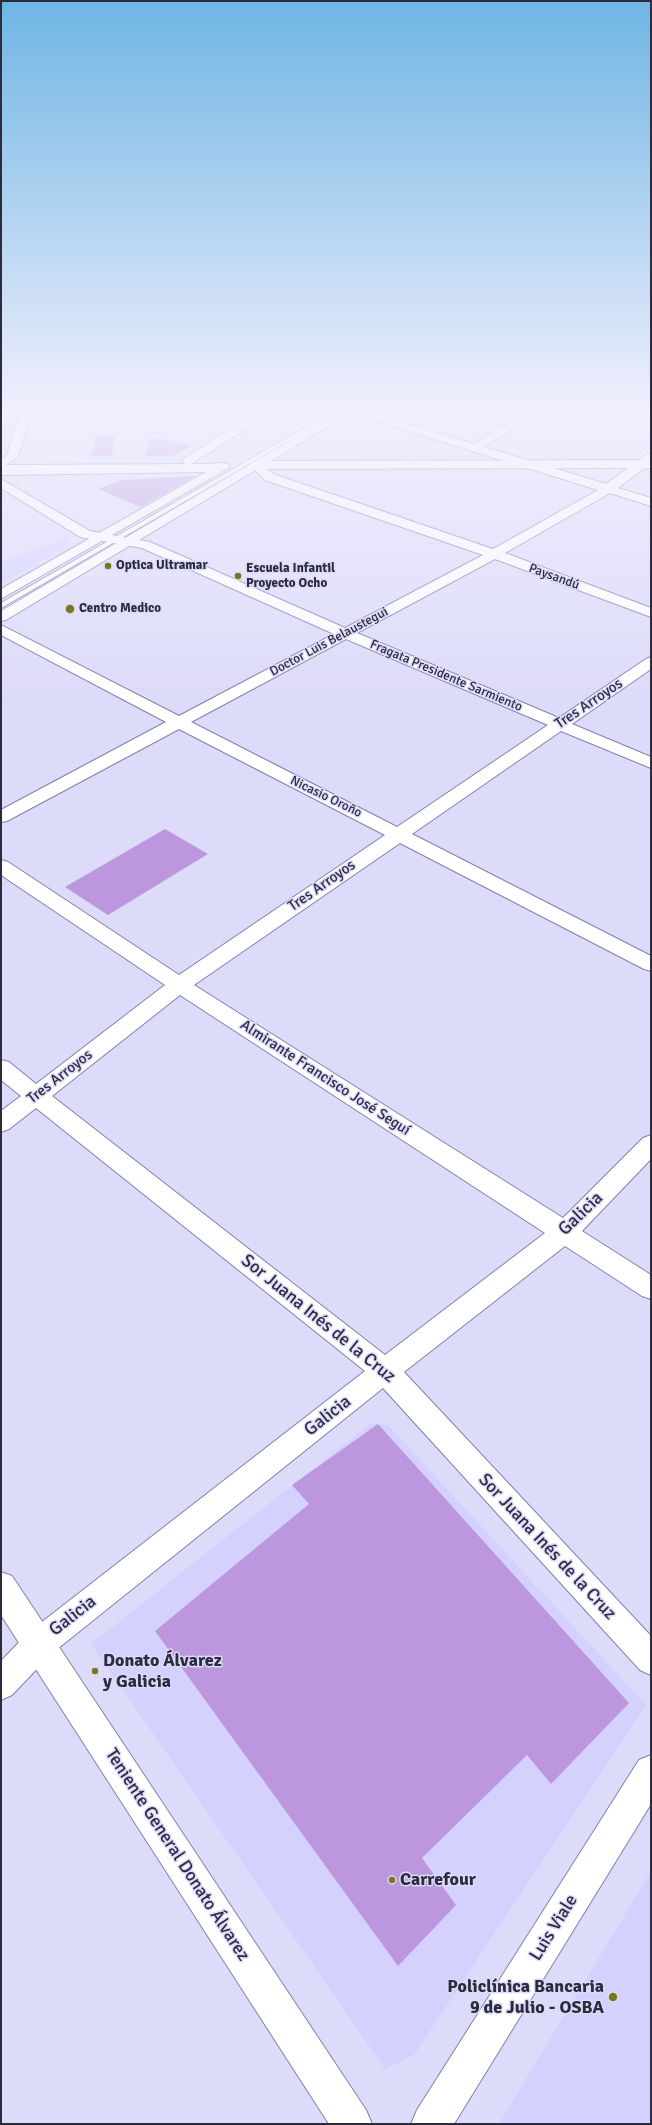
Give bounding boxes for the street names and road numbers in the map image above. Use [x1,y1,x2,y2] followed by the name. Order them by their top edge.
[526,561,582,593] street label: Paysandú
[267,604,391,680] street label: Doctor Luis Belaustegui
[367,637,525,715] street label: Fragata Presidente Sarmiento
[552,675,626,733] street label: Tres Arroyos
[288,773,364,821] street label: Nicasio Oroño
[285,856,359,916] street label: Tres Arroyos
[237,1016,413,1140] street label: Almirante Francisco José Seguí
[24,1046,96,1108] street label: Tres Arroyos
[554,1188,608,1240] street label: Galicia
[237,1250,399,1388] street label: Sor Juana Inés de la Cruz
[300,1391,356,1441] street label: Galicia
[474,1469,620,1625] street label: Sor Juana Inés de la Cruz
[45,1591,101,1641] street label: Galicia
[100,1745,254,1965] street label: Teniente General Donato Álvarez
[525,1891,583,1965] street label: Luis Viale

